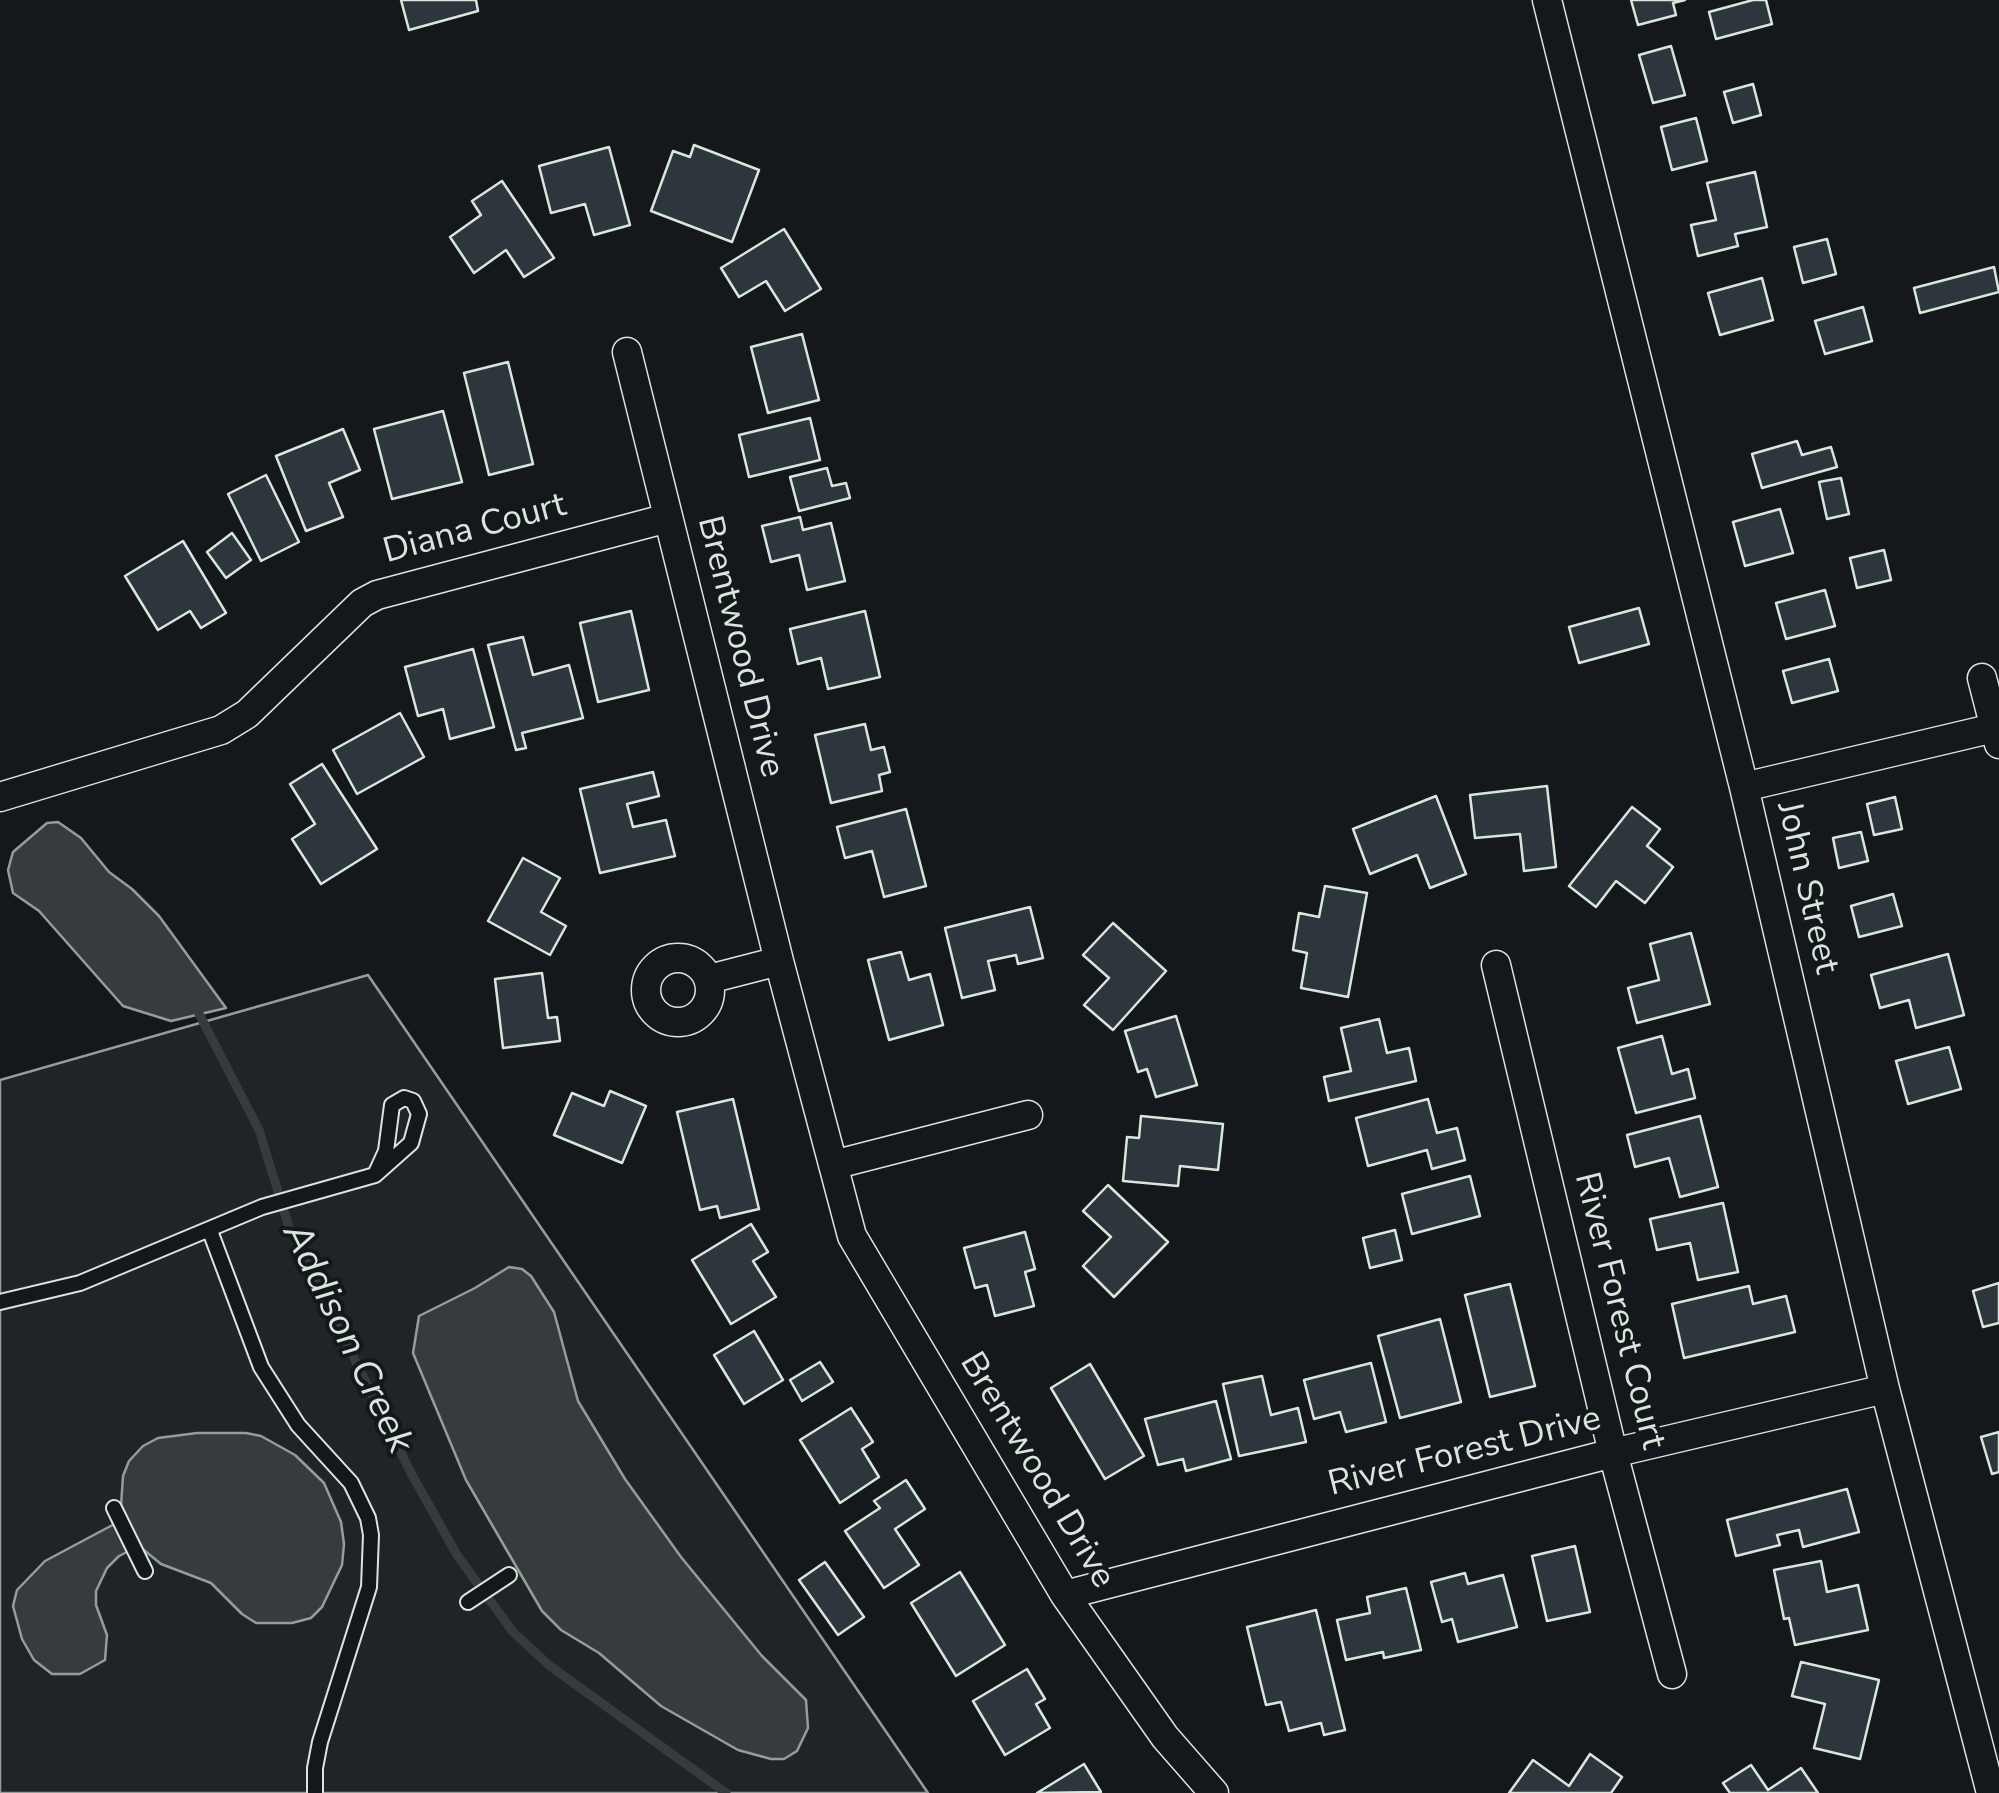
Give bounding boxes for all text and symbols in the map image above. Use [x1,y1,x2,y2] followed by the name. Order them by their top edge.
[379,485,571,575] street label: Diana Court
[686,512,792,782] street label: Brentwood Drive
[1766,798,1846,978] street label: John Street
[1563,1168,1673,1454] street label: River Forest Court
[271,1217,421,1461] water label: Addison Creek
[949,1346,1123,1596] street label: Brentwood Drive
[1324,1399,1606,1507] street label: River Forest Drive

